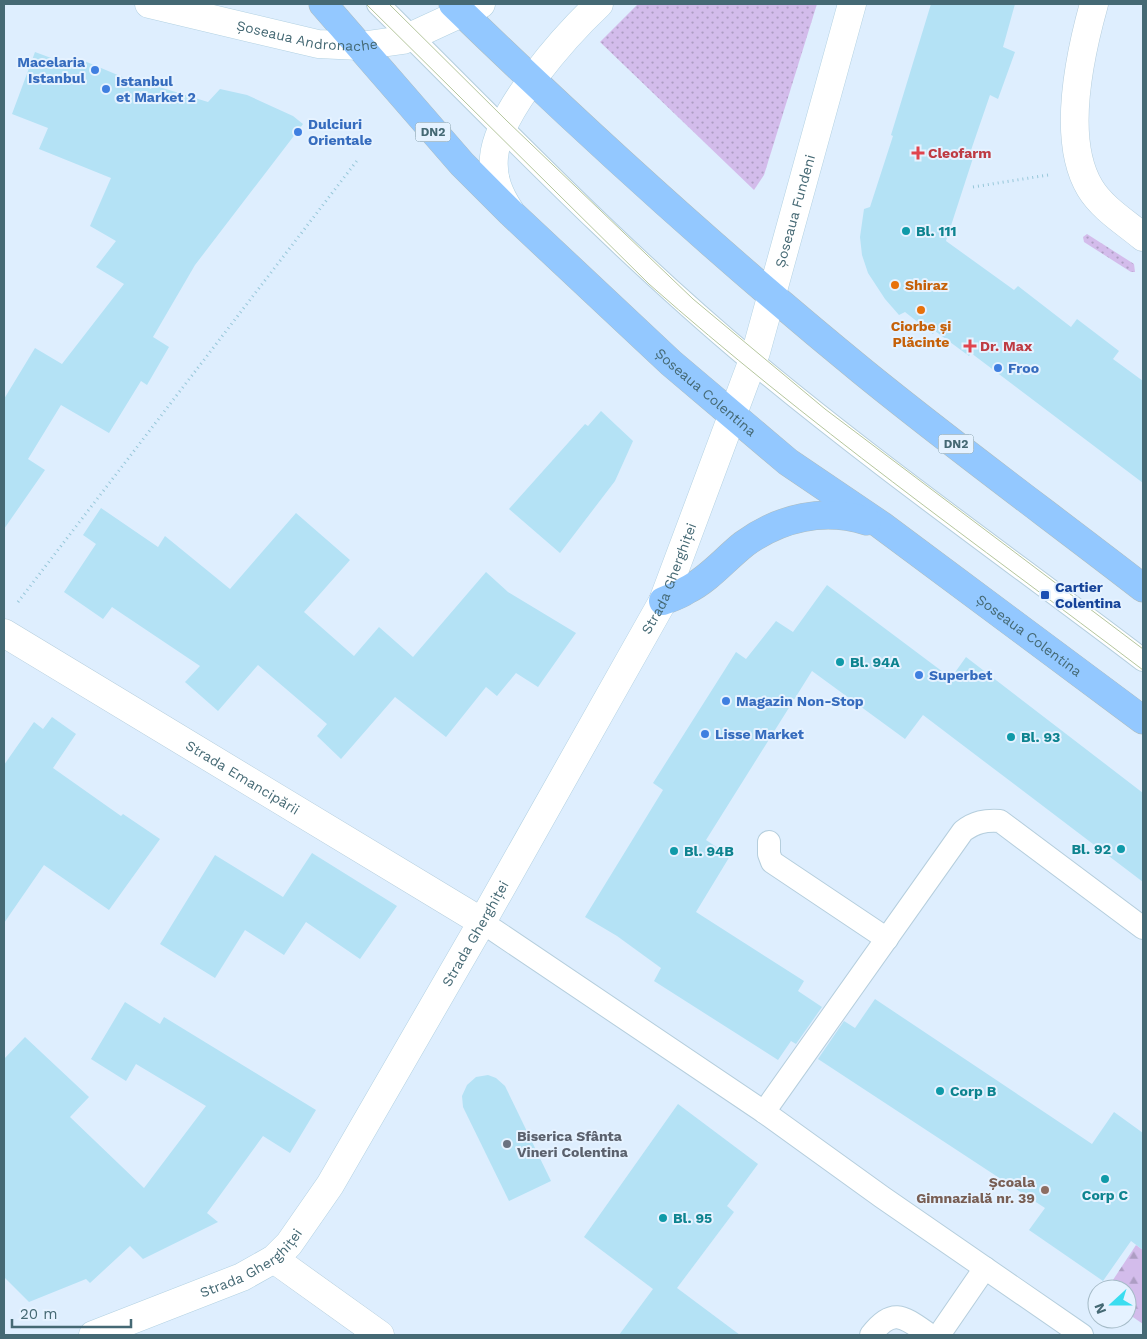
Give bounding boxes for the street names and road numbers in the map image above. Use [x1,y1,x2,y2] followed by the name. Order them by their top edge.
[235,17,379,54] street label: Șoseaua Andronache
[416,122,450,142] road number: DN2
[772,153,818,269] street label: Șoseaua Fundeni
[652,345,759,440] street label: Șoseaua Colentina
[938,434,974,454] road number: DN2
[638,521,699,637] street label: Strada Gherghiței
[973,591,1085,680] street label: Șoseaua Colentina
[183,737,302,818] street label: Strada Emancipării
[439,878,512,989] street label: Strada Gherghiței
[198,1226,305,1301] street label: Strada Gherghiței

